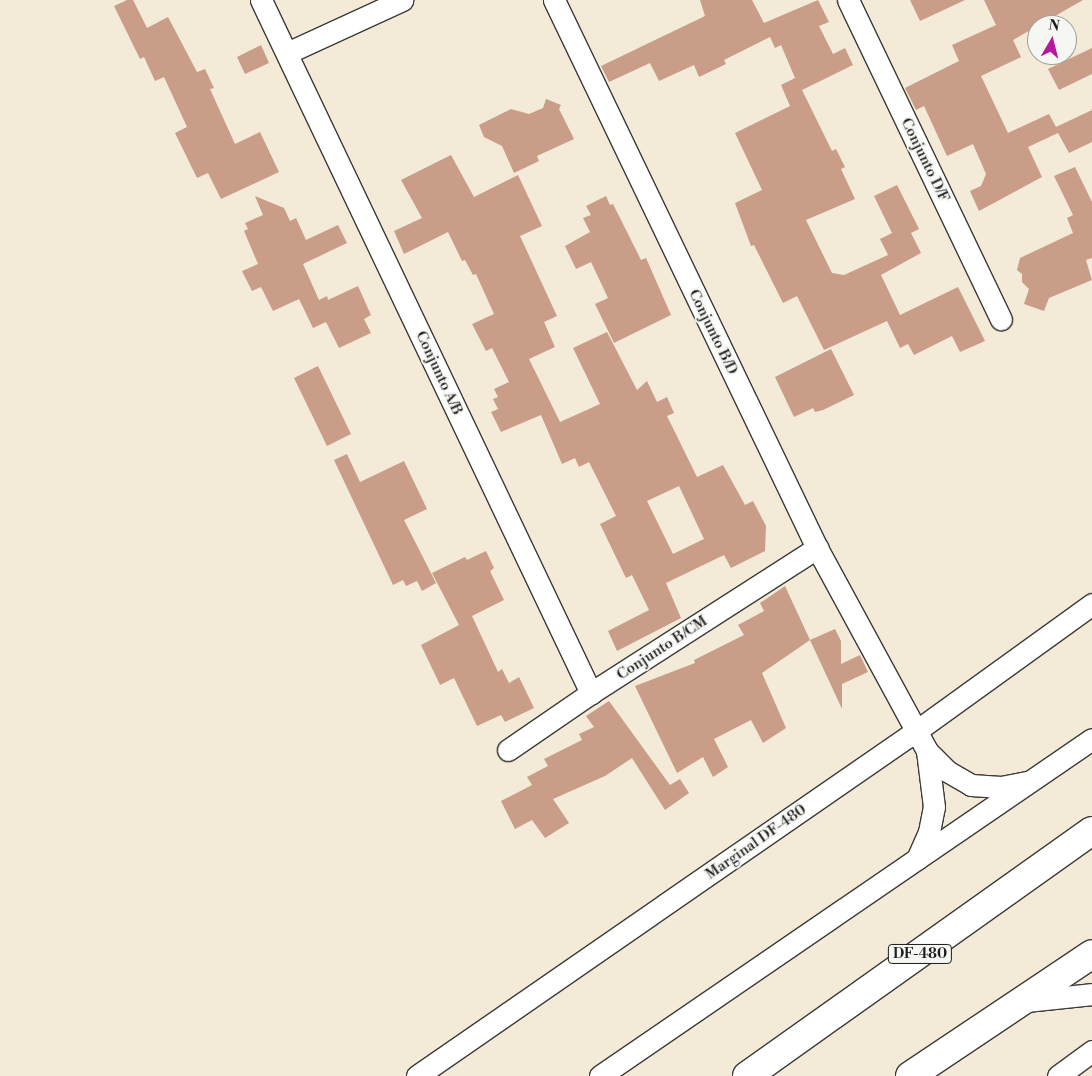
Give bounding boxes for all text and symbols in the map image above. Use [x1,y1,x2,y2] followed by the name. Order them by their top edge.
[1027,15,1077,65] north arrow
[1047,16,1061,36] text: N
[897,115,953,205] street label: Conjunto D/F
[685,287,741,377] street label: Conjunto B/D
[412,328,466,418] street label: Conjunto A/B
[613,612,711,684] street label: Conjunto B/CM
[702,801,810,883] street label: Marginal DF-480
[888,942,952,966] road number: DF-480

